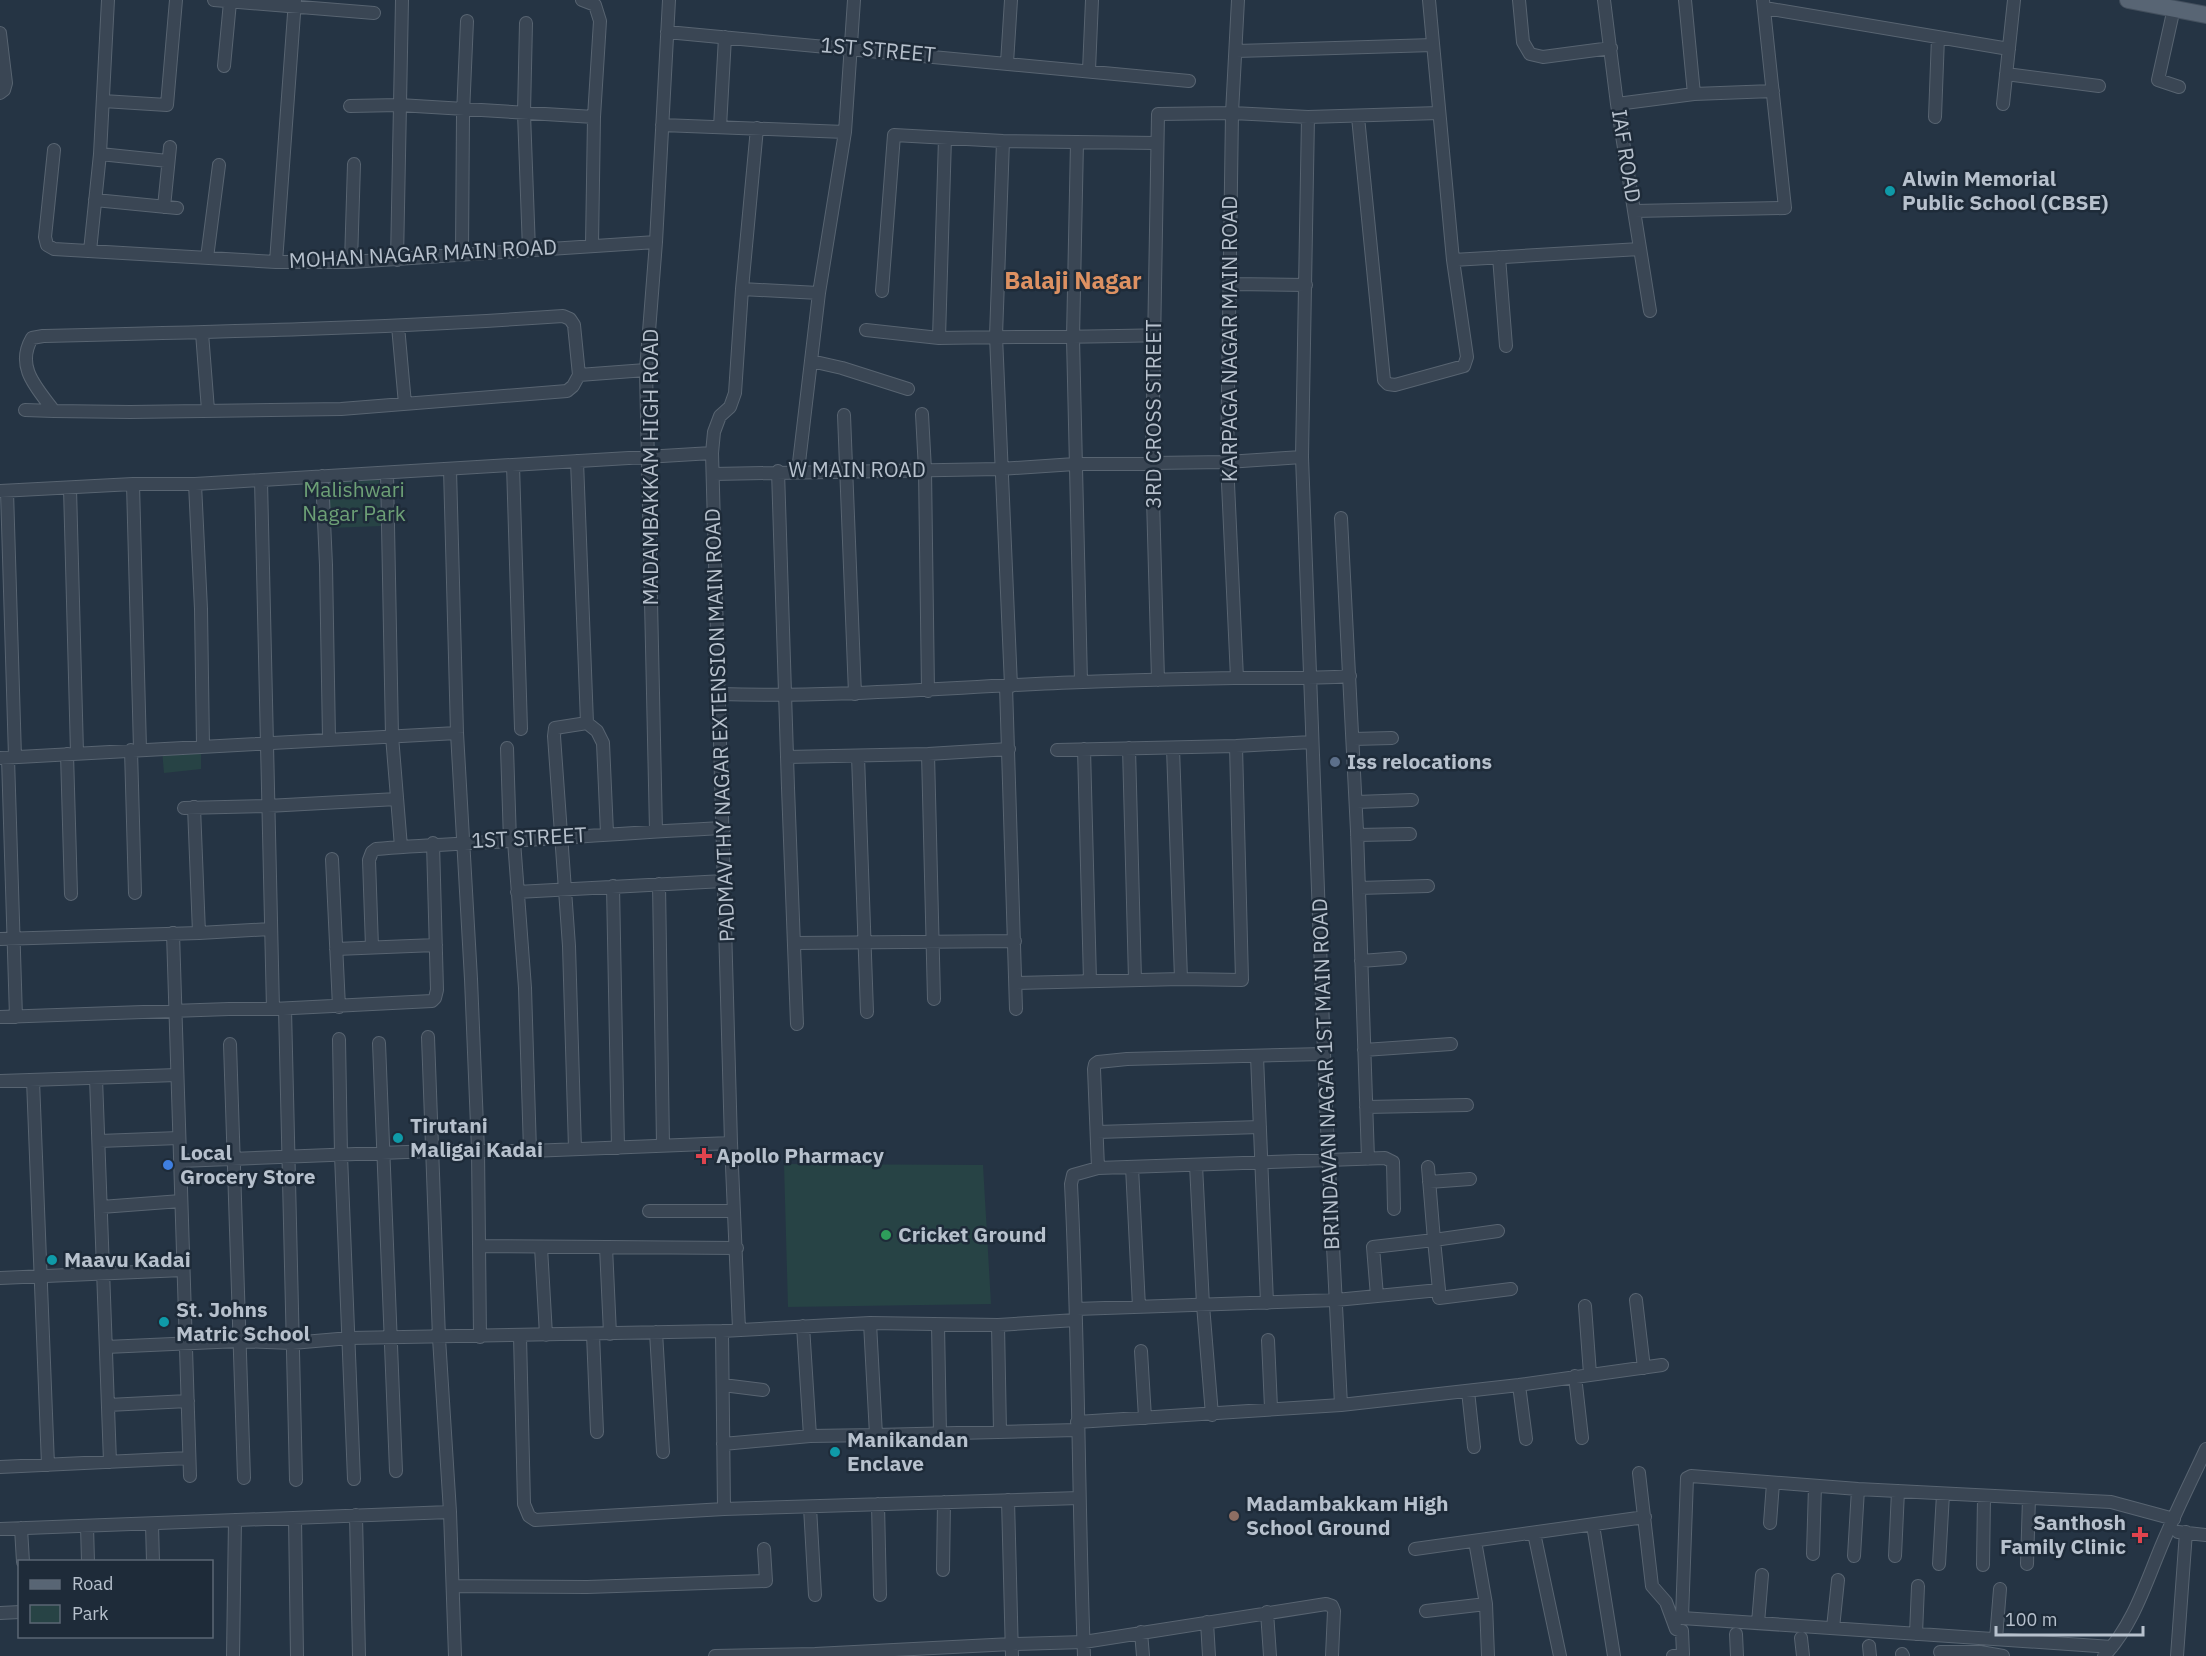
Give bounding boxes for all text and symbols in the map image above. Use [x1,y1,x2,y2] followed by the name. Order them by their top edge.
[819,30,937,68] street label: 1ST STREET
[1606,107,1648,204] street label: IAF ROAD
[1902,164,2108,216] place label: Alwin Memorial Public School (CBSE)
[1883,184,1897,198] marker: Alwin Memorial Public School (CBSE)
[1215,196,1243,482] street label: KARPAGA NAGAR MAIN ROAD
[288,232,558,274] street label: MOHAN NAGAR MAIN ROAD
[1004,264,1142,296] district label: Balaji Nagar
[1139,319,1167,509] street label: 3RD CROSS STREET
[636,329,664,605] street label: MADAMBAKKAM HIGH ROAD
[788,455,926,483] street label: W MAIN ROAD
[302,475,406,527] park label: Malishwari Nagar Park
[697,508,741,942] street label: PADMAVTHY NAGAR EXTENSION MAIN ROAD
[1347,747,1492,775] place label: Iss relocations
[1328,755,1342,769] marker: Iss relocations
[471,820,587,854] street label: 1ST STREET
[1305,898,1345,1250] street label: BRINDAVAN NAGAR 1ST MAIN ROAD
[410,1111,543,1163] place label: Tirutani Maligai Kadai
[391,1131,405,1145] marker: Tirutani Maligai Kadai
[180,1138,316,1190] place label: Local Grocery Store
[716,1141,885,1169] place label: Apollo Pharmacy
[697,1149,711,1163] marker: Apollo Pharmacy
[161,1158,175,1172] marker: Local Grocery Store
[898,1220,1047,1248] place label: Cricket Ground
[879,1228,893,1242] marker: Cricket Ground
[64,1245,191,1273] place label: Maavu Kadai
[45,1253,59,1267] marker: Maavu Kadai
[176,1295,310,1347] place label: St. Johns Matric School
[157,1315,171,1329] marker: St. Johns Matric School
[847,1425,969,1477] place label: Manikandan Enclave
[828,1445,842,1459] marker: Manikandan Enclave
[1246,1489,1449,1541] place label: Madambakkam High School Ground
[2000,1508,2126,1560] place label: Santhosh Family Clinic
[1227,1509,1241,1523] marker: Madambakkam High School Ground
[2131,1526,2149,1544] marker: Santhosh Family Clinic
[18,1560,213,1638] legend
[72,1572,113,1595] text: Road
[1996,1599,2143,1637] scale bar
[72,1602,109,1625] text: Park
[2005,1608,2057,1631] text: 100 m

